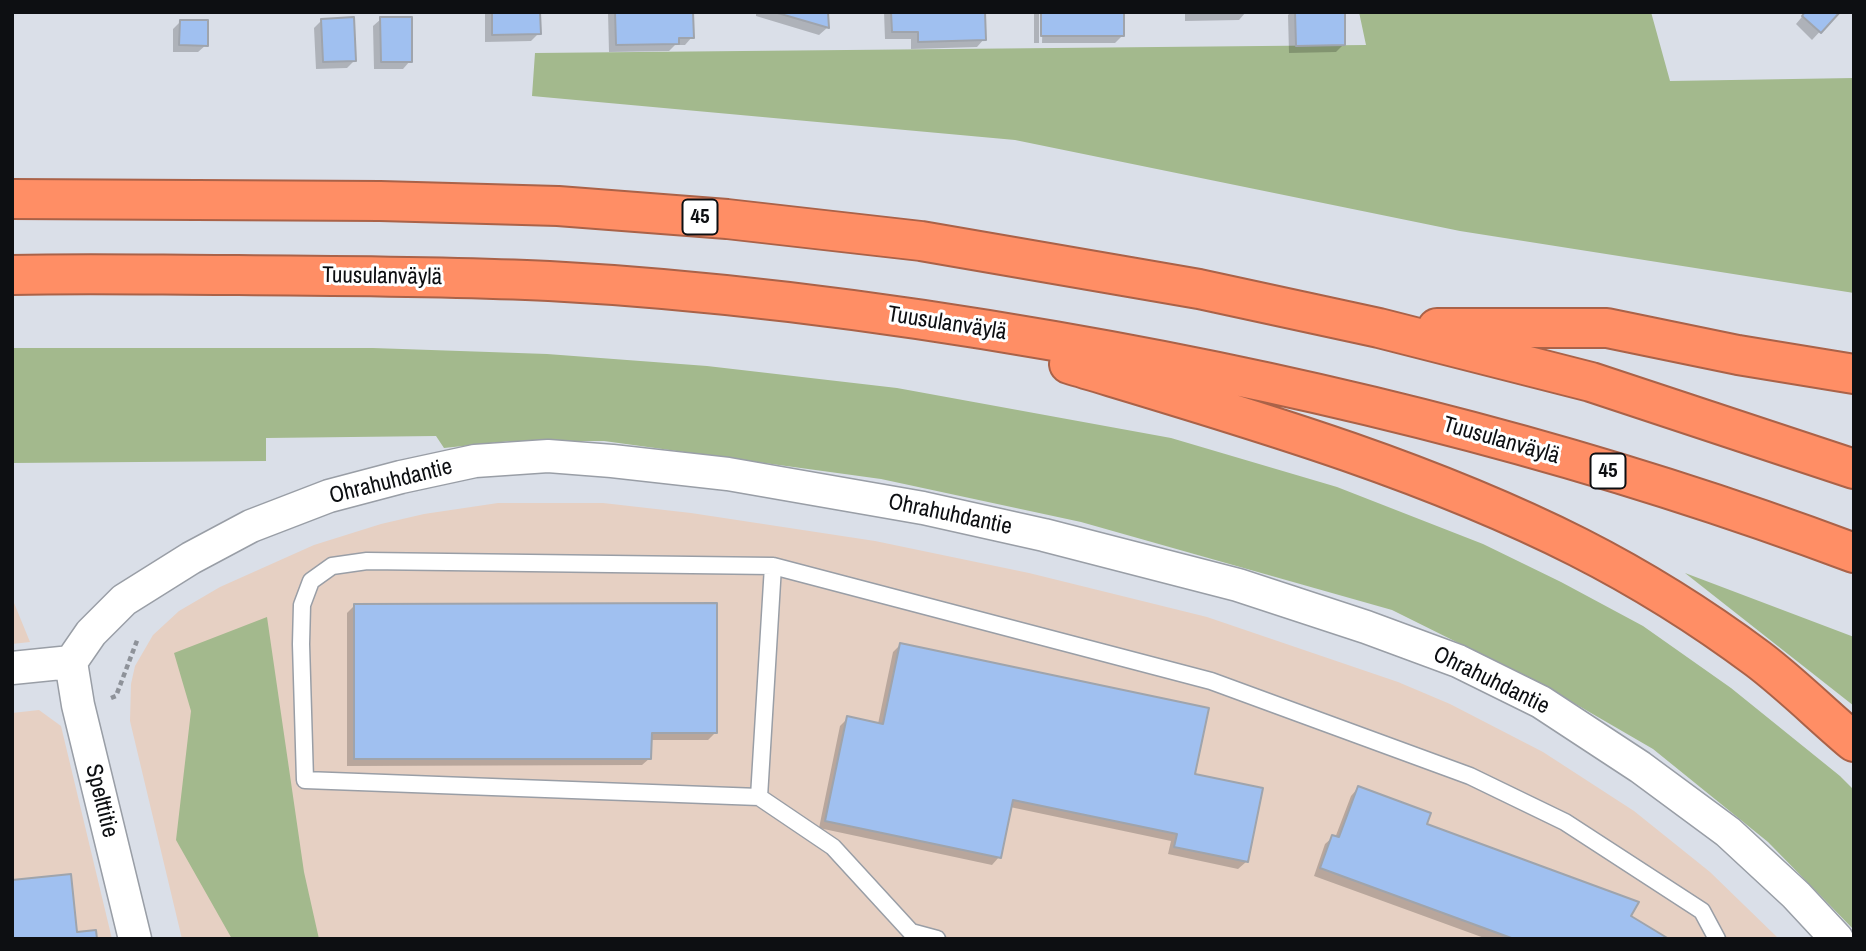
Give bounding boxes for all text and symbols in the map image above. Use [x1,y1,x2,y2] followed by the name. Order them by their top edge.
[682,200,718,234] road number: 45
[322,262,442,292] street label: Tuusulanväylä
[886,301,1008,347] street label: Tuusulanväylä
[1440,411,1562,471] street label: Tuusulanväylä
[327,453,455,511] street label: Ohrahuhdantie
[1590,454,1626,489] road number: 45
[886,488,1014,542] street label: Ohrahuhdantie
[1428,641,1554,721] street label: Ohrahuhdantie
[79,762,123,840] street label: Spelttitie

